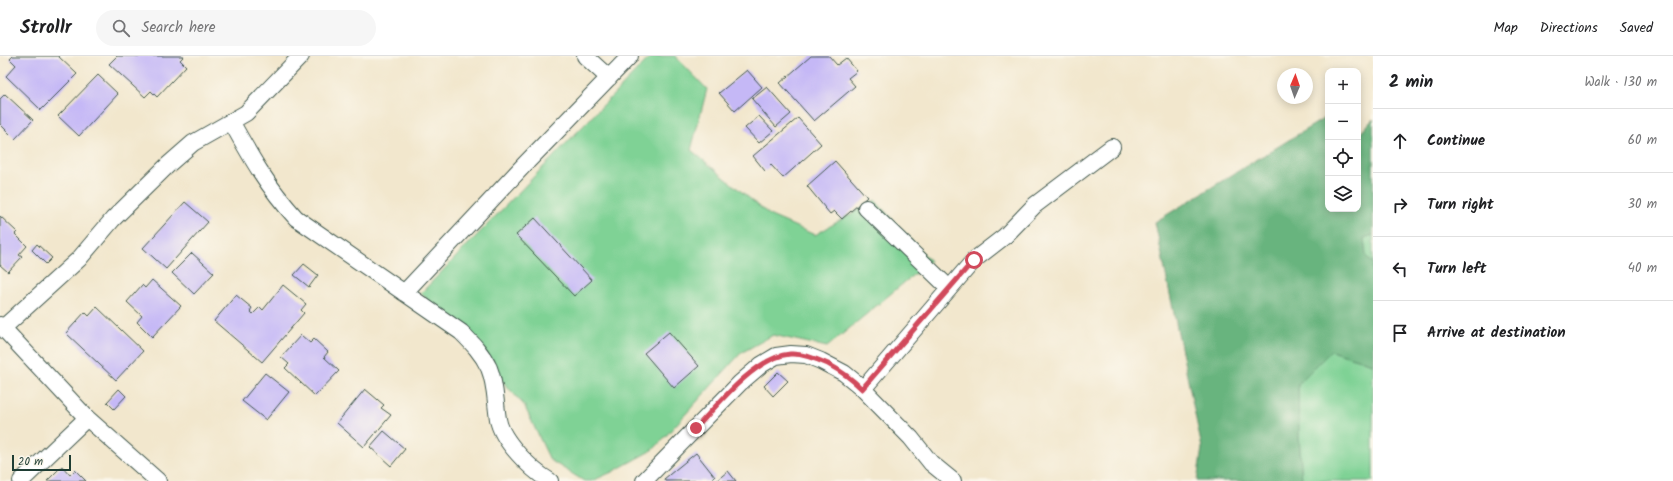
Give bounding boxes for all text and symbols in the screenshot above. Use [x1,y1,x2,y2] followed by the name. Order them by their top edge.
[96,10,376,46] search box
[20,13,72,43] text: Strollr
[142,16,216,40] text: Search here
[110,17,132,39] icon: search
[1493,17,1518,39] text: Map
[1540,17,1598,39] text: Directions
[1620,17,1653,39] text: Saved
[1277,68,1313,104] north arrow
[1325,68,1361,212] map controls
[1325,68,1361,104] button: +
[1389,69,1433,96] text: 2 min
[1584,72,1657,93] text: Walk · 130 m
[1325,104,1361,140] button: −
[1427,129,1485,153] text: Continue
[1389,130,1411,152] icon: ahead
[1628,130,1657,151] text: 60 m
[1325,140,1361,176] button: locate
[1325,176,1361,212] button: layers
[1427,193,1494,217] text: Turn right
[1389,194,1411,216] icon: right
[1628,194,1657,215] text: 30 m
[965,251,983,269] route start
[1427,257,1487,281] text: Turn left
[1389,258,1411,280] icon: left
[1628,258,1657,279] text: 40 m
[1427,321,1566,345] text: Arrive at destination
[1389,322,1411,344] icon: arrive
[687,419,705,437] route end
[12,453,71,472] scale bar
[18,453,43,471] text: 20 m

